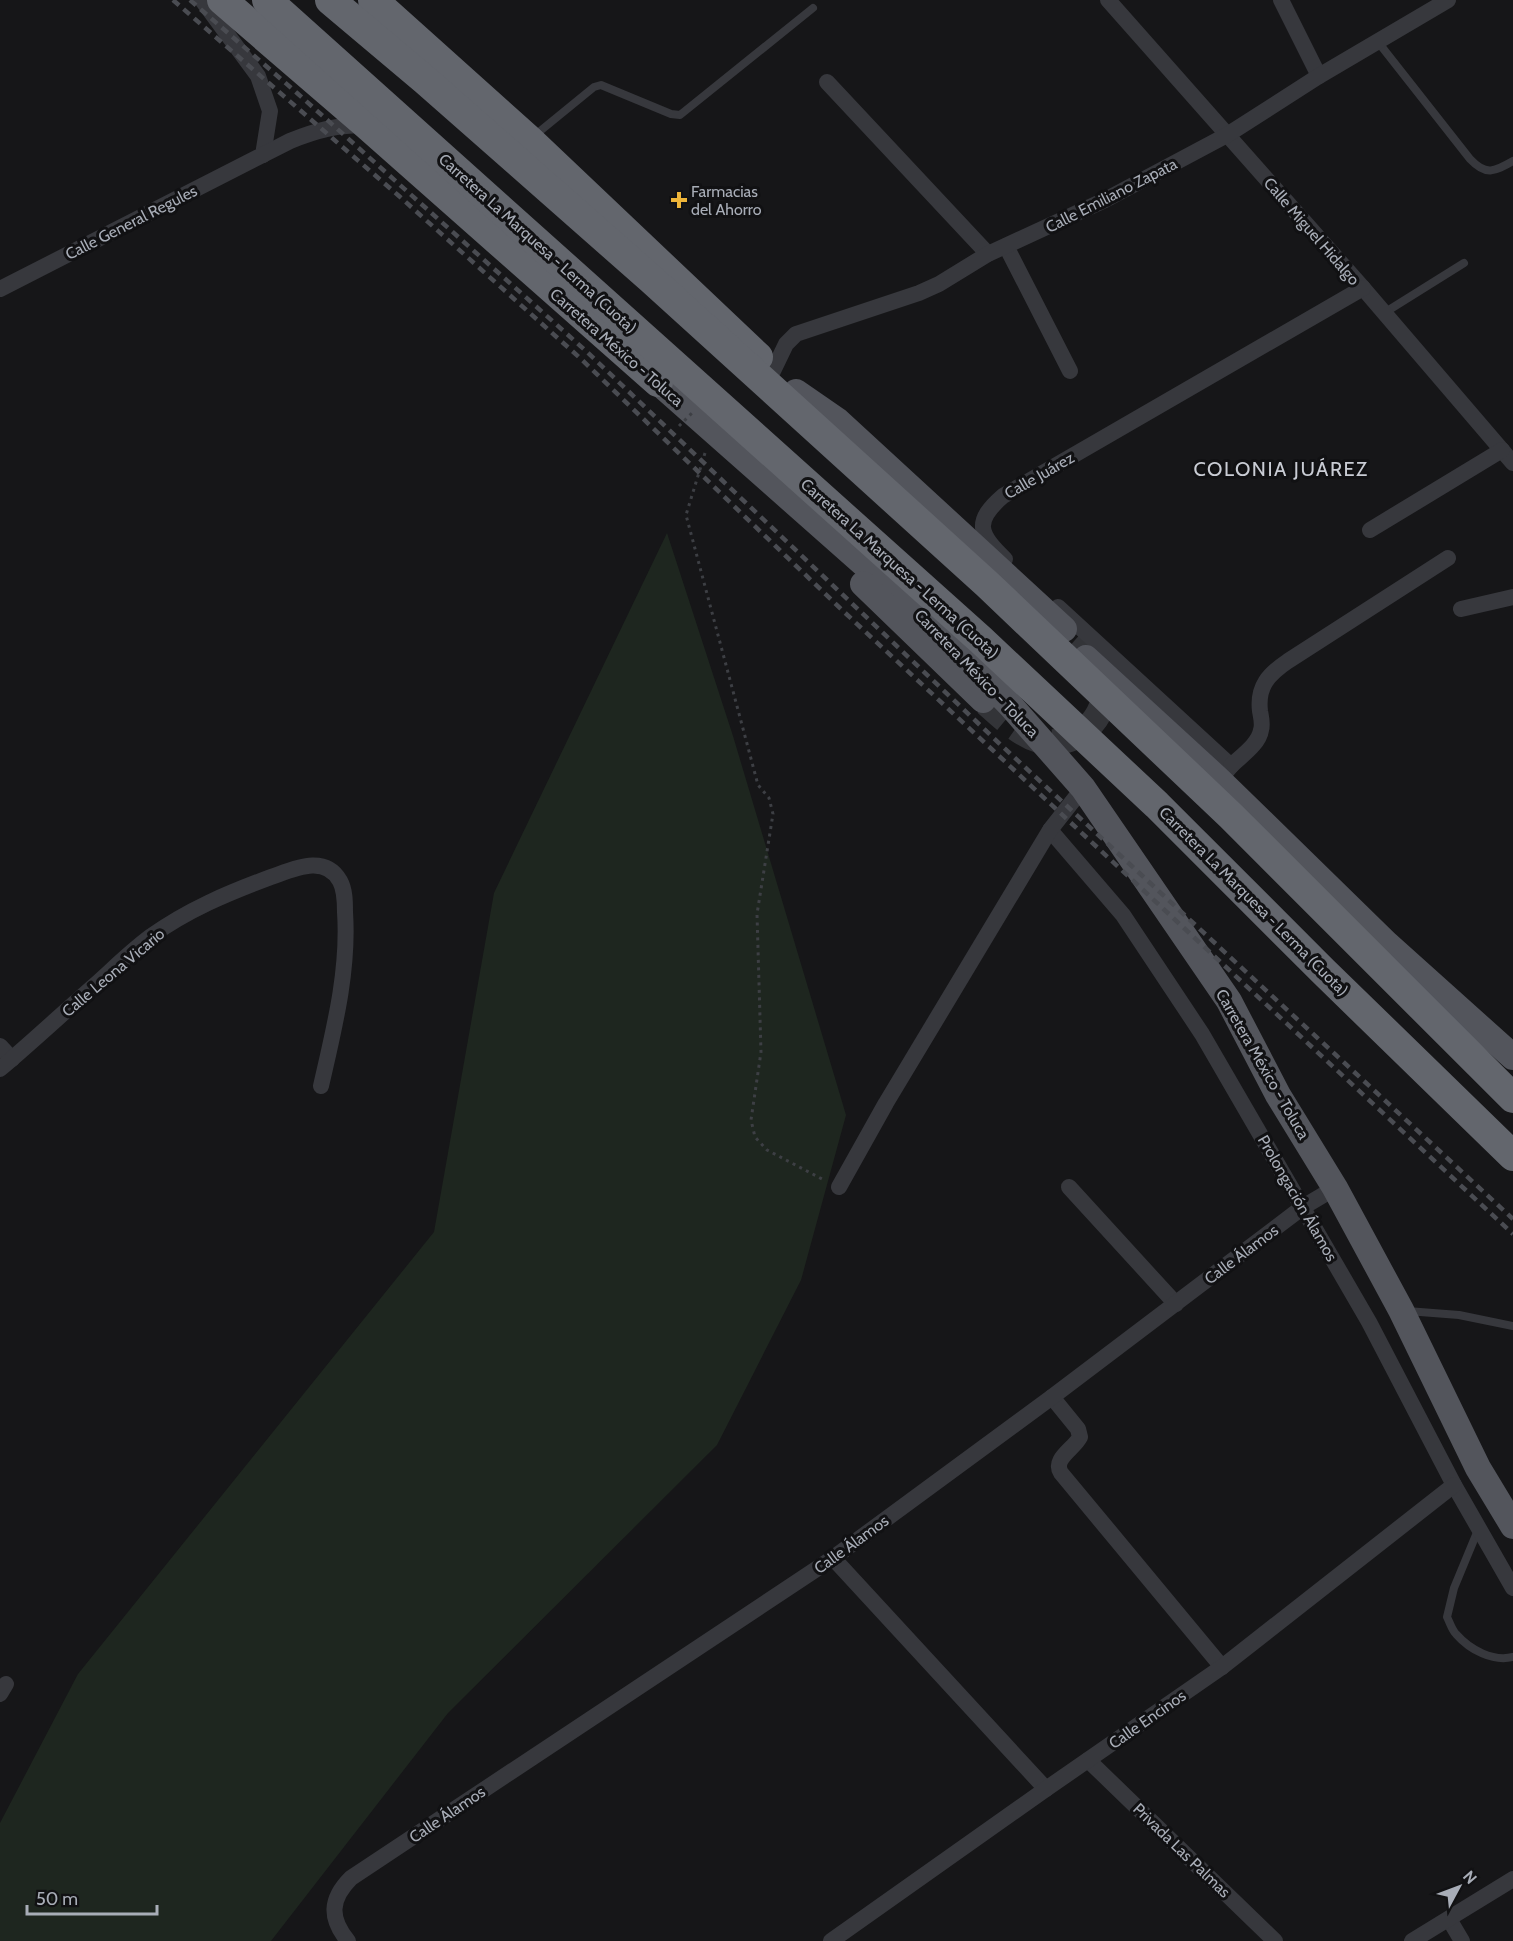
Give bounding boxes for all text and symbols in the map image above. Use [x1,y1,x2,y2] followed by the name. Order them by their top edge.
[435,150,640,337] street label: Carretera La Marquesa - Lerma (Cuota)
[1042,154,1180,237] street label: Calle Emiliano Zapata
[1260,174,1364,289] street label: Calle Miguel Hidalgo
[62,181,201,264] street label: Calle General Regules
[691,182,762,219] place label: Farmacias del Ahorro
[672,193,686,207] marker: Farmacias del Ahorro
[546,284,687,411] street label: Carretera México - Toluca
[1001,448,1078,503] street label: Calle Juárez
[1193,457,1369,481] district label: COLONIA JUÁREZ
[797,475,1002,662] street label: Carretera La Marquesa - Lerma (Cuota)
[911,605,1043,741] street label: Carretera México - Toluca
[1155,803,1352,1000] street label: Carretera La Marquesa - Lerma (Cuota)
[58,924,169,1021] street label: Calle Leona Vicario
[1212,986,1314,1143] street label: Carretera México - Toluca
[1254,1132,1342,1265] street label: Prolongación Álamos
[1201,1220,1282,1288] street label: Calle Álamos
[810,1511,893,1578] street label: Calle Álamos
[1105,1686,1190,1753] street label: Calle Encinos
[406,1782,489,1847] street label: Calle Álamos
[1129,1799,1234,1902] street label: Privada Las Palmas
[1429,1857,1489,1917] north arrow
[1459,1867,1481,1888] text: N
[27,1878,158,1916] scale bar
[36,1888,78,1910] text: 50 m

